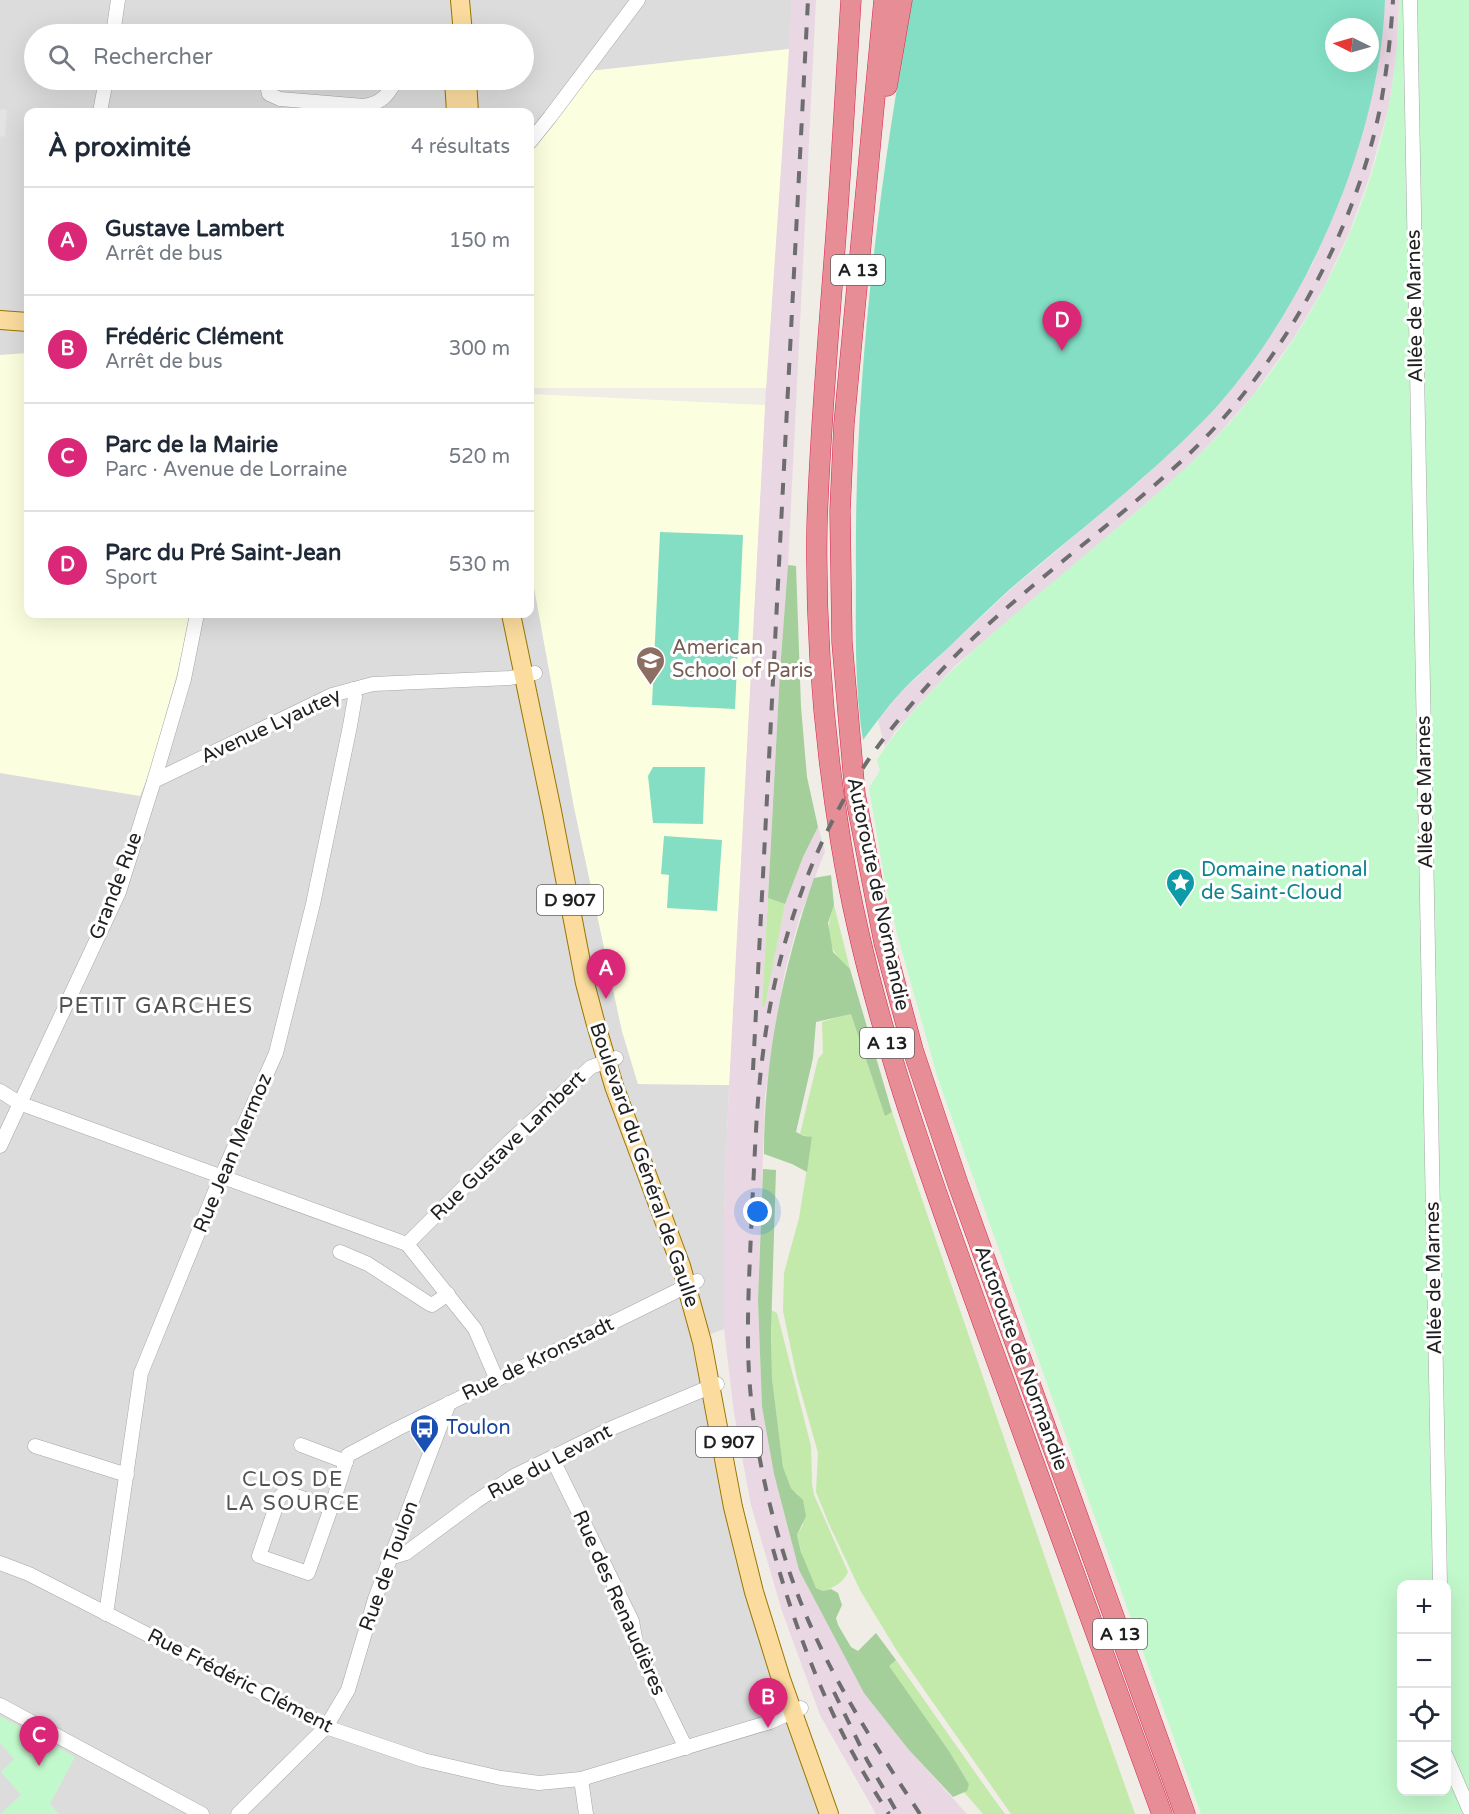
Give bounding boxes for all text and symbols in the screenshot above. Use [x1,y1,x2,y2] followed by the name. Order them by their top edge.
[1325,18,1379,72] north arrow
[24,24,534,90] search box
[45,41,78,74] icon: search
[93,44,213,70] text: Rechercher
[48,132,191,163] text: À proximité
[411,135,510,159] text: 4 résultats
[105,216,284,242] text: Gustave Lambert
[60,229,75,253] text: A
[449,229,510,253] text: 150 m
[1402,229,1428,383] street label: Allée de Marnes
[105,242,223,266] text: Arrêt de bus
[831,255,885,285] road number: A 13
[1042,302,1082,351] pin: D
[105,324,283,350] text: Frédéric Clément
[61,337,74,361] text: B
[449,337,510,361] text: 300 m
[105,350,223,374] text: Arrêt de bus
[105,432,278,458] text: Parc de la Mairie
[61,445,74,469] text: C
[449,445,510,469] text: 520 m
[105,458,347,482] text: Parc · Avenue de Lorraine
[105,540,341,566] text: Parc du Pré Saint-Jean
[60,553,75,577] text: D
[449,553,510,577] text: 530 m
[105,566,157,590] text: Sport
[672,636,813,683] place label: American School of Paris
[635,644,667,686] school or university icon: American School of Paris
[197,683,345,769] street label: Avenue Lyautey
[1412,715,1438,869] street label: Allée de Marnes
[842,775,914,1013] street label: Autoroute de Normandie
[85,829,147,943] street label: Grande Rue
[1201,858,1367,905] place label: Domaine national de Saint-Cloud
[1164,866,1196,908] place icon: Domaine national de Saint-Cloud
[537,885,603,915] road number: D 907
[586,950,626,999] pin: A
[58,993,254,1019] district label: PETIT GARCHES
[584,1020,704,1310] street label: Boulevard du Général de Gaulle
[860,1028,914,1058] road number: A 13
[426,1066,591,1226] street label: Rue Gustave Lambert
[189,1070,277,1236] street label: Rue Jean Mermoz
[743,1197,772,1226] your location
[1421,1201,1447,1355] street label: Allée de Marnes
[969,1242,1073,1474] street label: Autoroute de Normandie
[458,1312,618,1406] street label: Rue de Kronstadt
[409,1412,441,1454] bus stop icon: Toulon
[446,1416,511,1440] place label: Toulon
[484,1419,616,1505] street label: Rue du Levant
[696,1427,762,1457] road number: D 907
[225,1467,361,1516] district label: CLOS DE LA SOURCE
[354,1498,424,1634] street label: Rue de Toulon
[567,1507,671,1699] street label: Rue des Renaudières
[1397,1580,1451,1796] map controls
[1397,1580,1451,1634] button: +
[1093,1619,1147,1649] road number: A 13
[143,1624,337,1738] street label: Rue Frédéric Clément
[1397,1634,1451,1688] button: −
[748,1678,788,1728] pin: B
[1397,1688,1451,1742] button: locate
[20,1716,58,1766] pin: C
[1397,1742,1451,1796] button: layers

